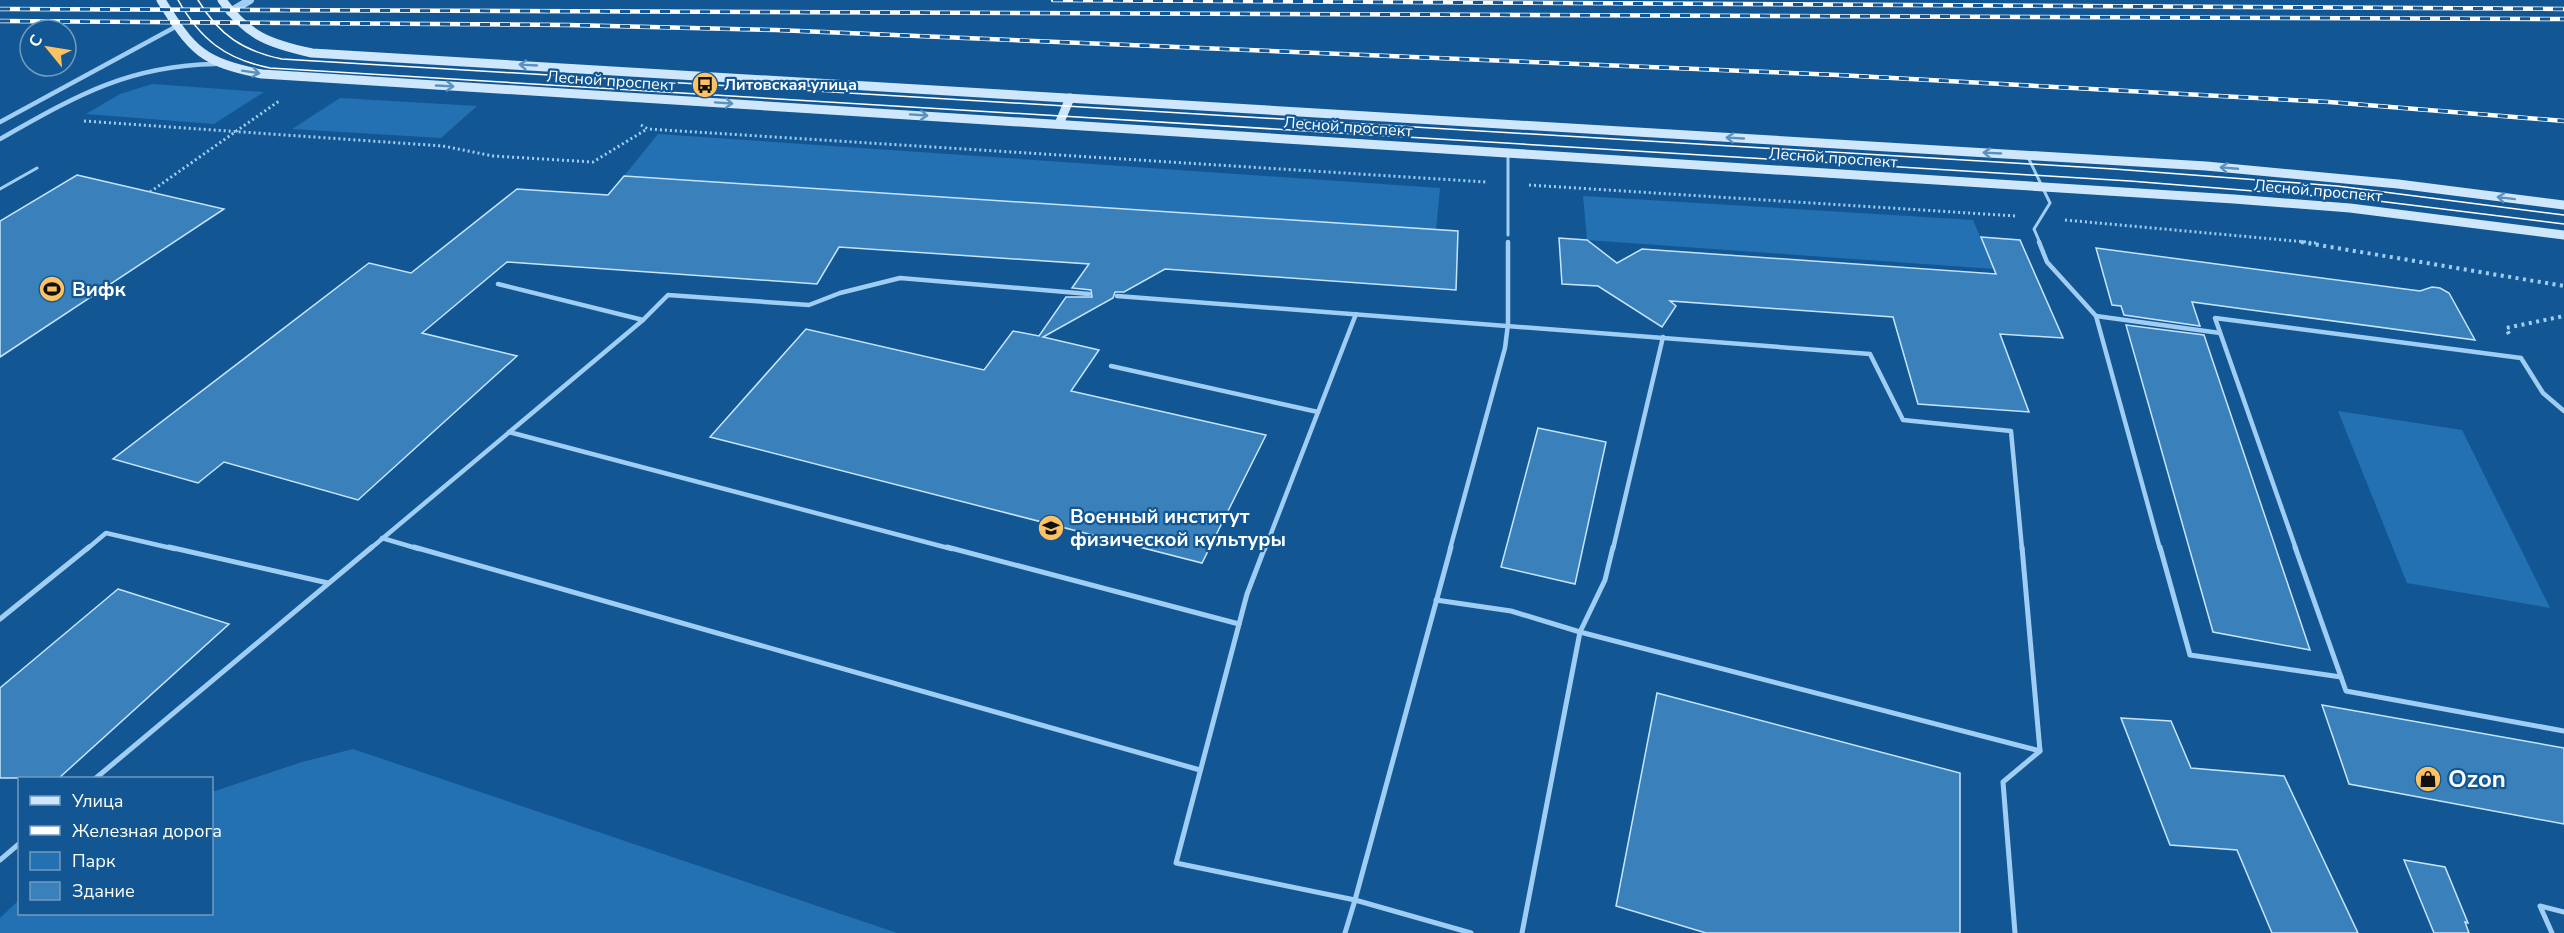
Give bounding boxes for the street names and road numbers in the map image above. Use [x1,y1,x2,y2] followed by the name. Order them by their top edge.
[546,66,677,97] street label: Лесной проспект
[1283,112,1414,143] street label: Лесной проспект
[1768,143,1899,174] street label: Лесной проспект
[2253,174,2384,208] street label: Лесной проспект

